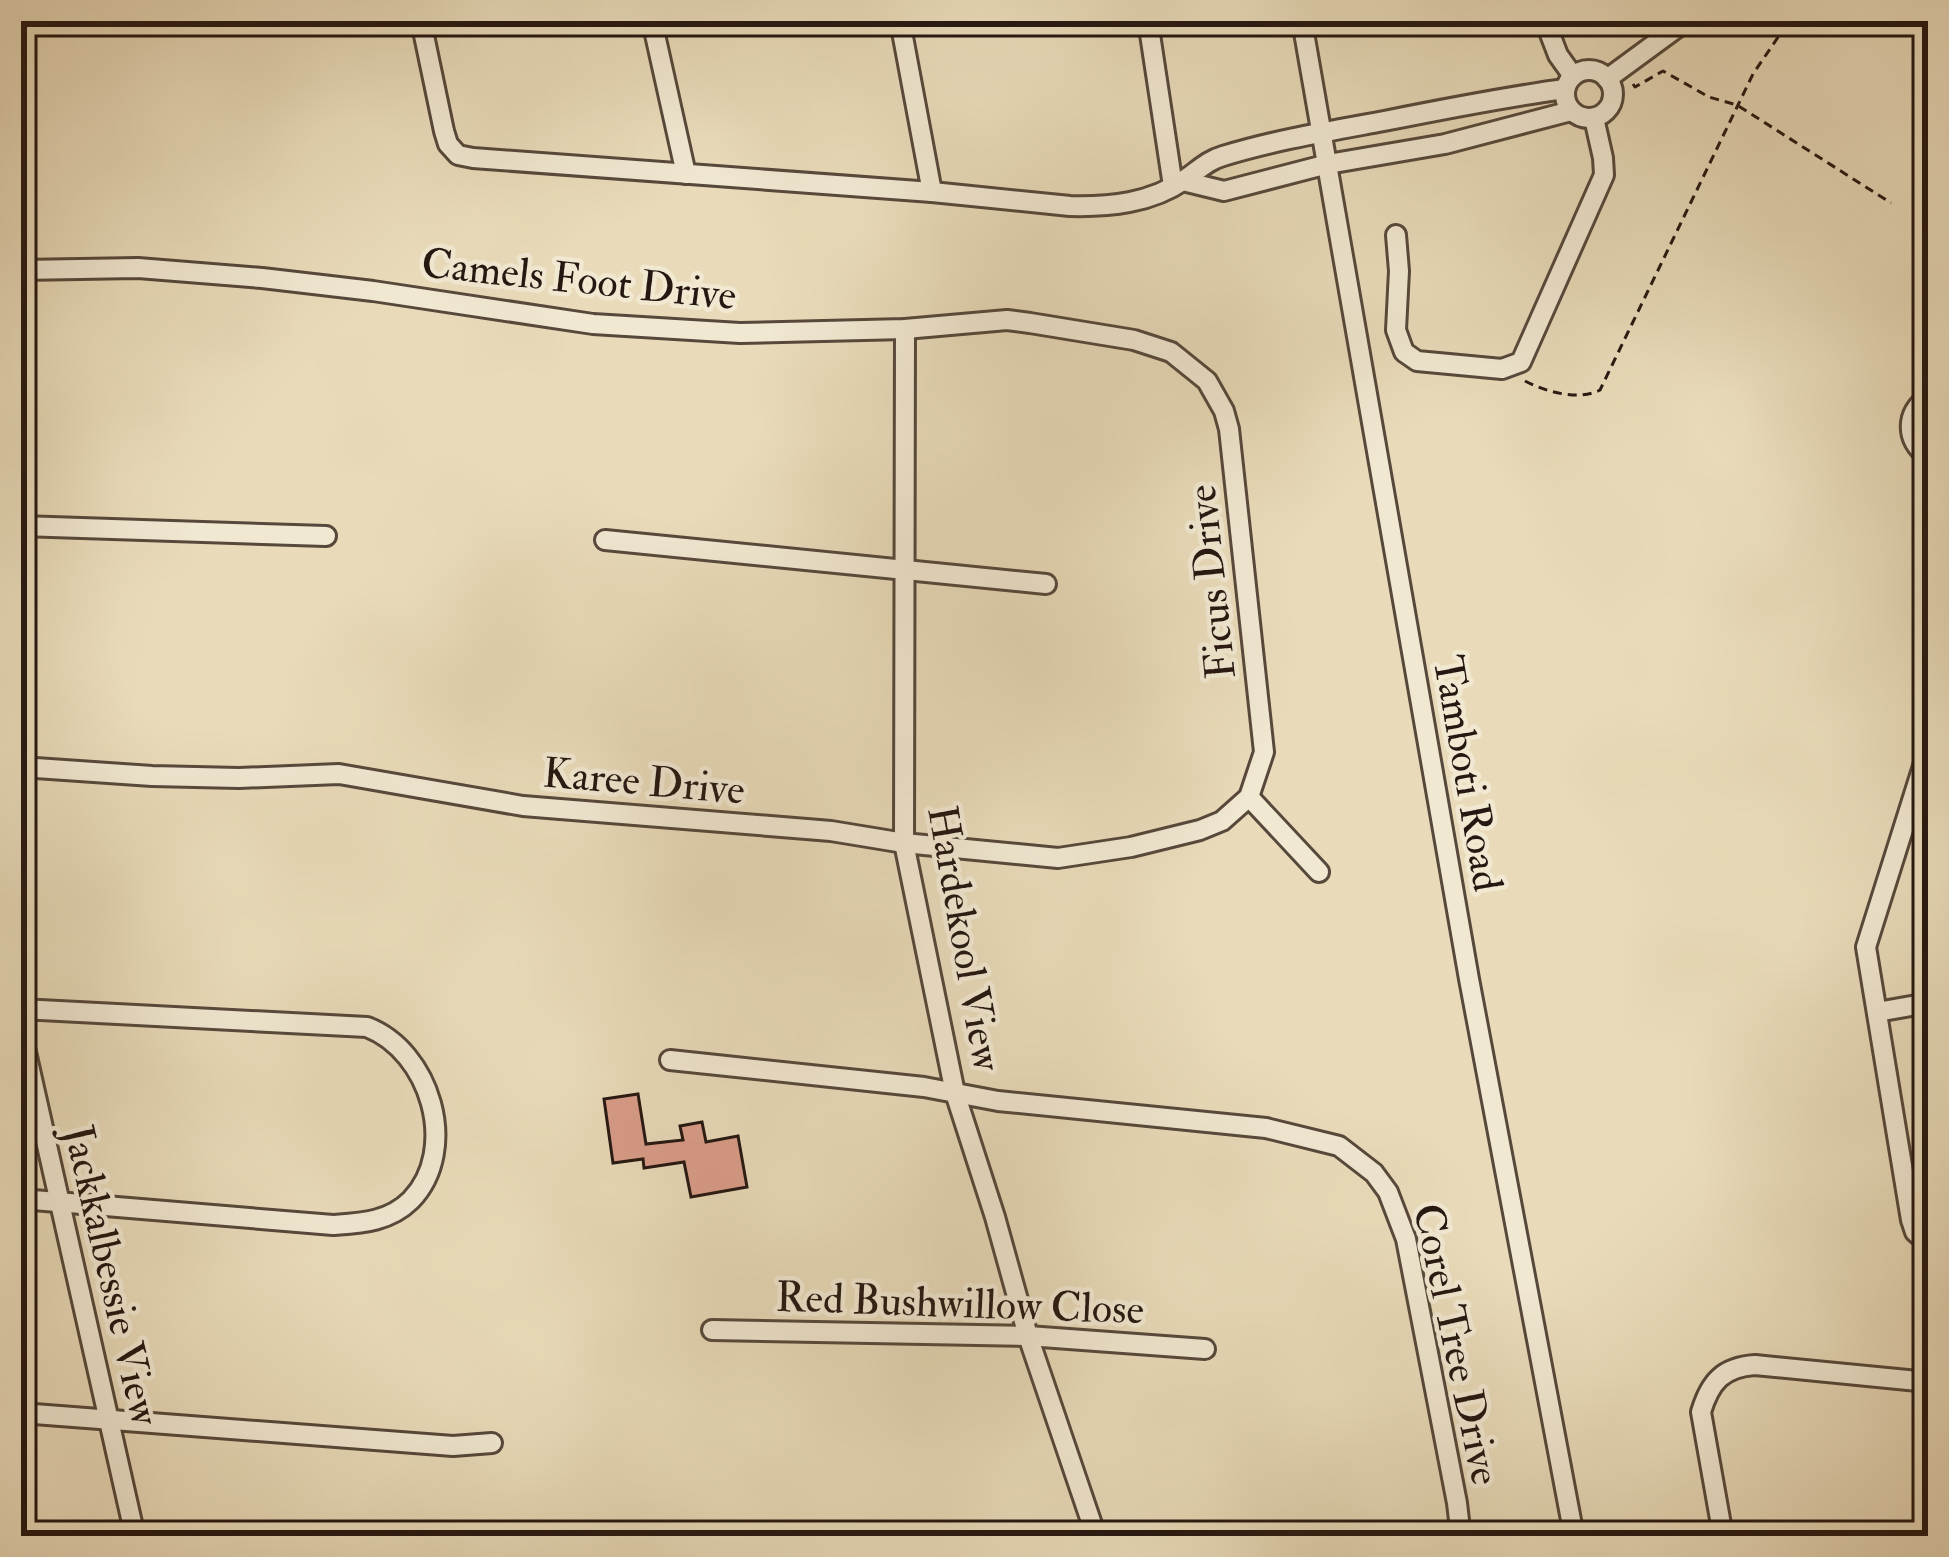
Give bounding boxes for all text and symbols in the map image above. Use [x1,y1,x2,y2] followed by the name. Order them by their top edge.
[419,238,739,322] street label: Camels Foot Drive
[1176,482,1248,682] street label: Ficus Drive
[1421,651,1513,896] street label: Tamboti Road
[541,747,747,817] street label: Karee Drive
[915,802,1013,1076] street label: Hardekool View
[51,1120,171,1431] street label: Jackkalbessie View
[1401,1199,1511,1490] street label: Corel Tree Drive
[775,1272,1145,1336] street label: Red Bushwillow Close

